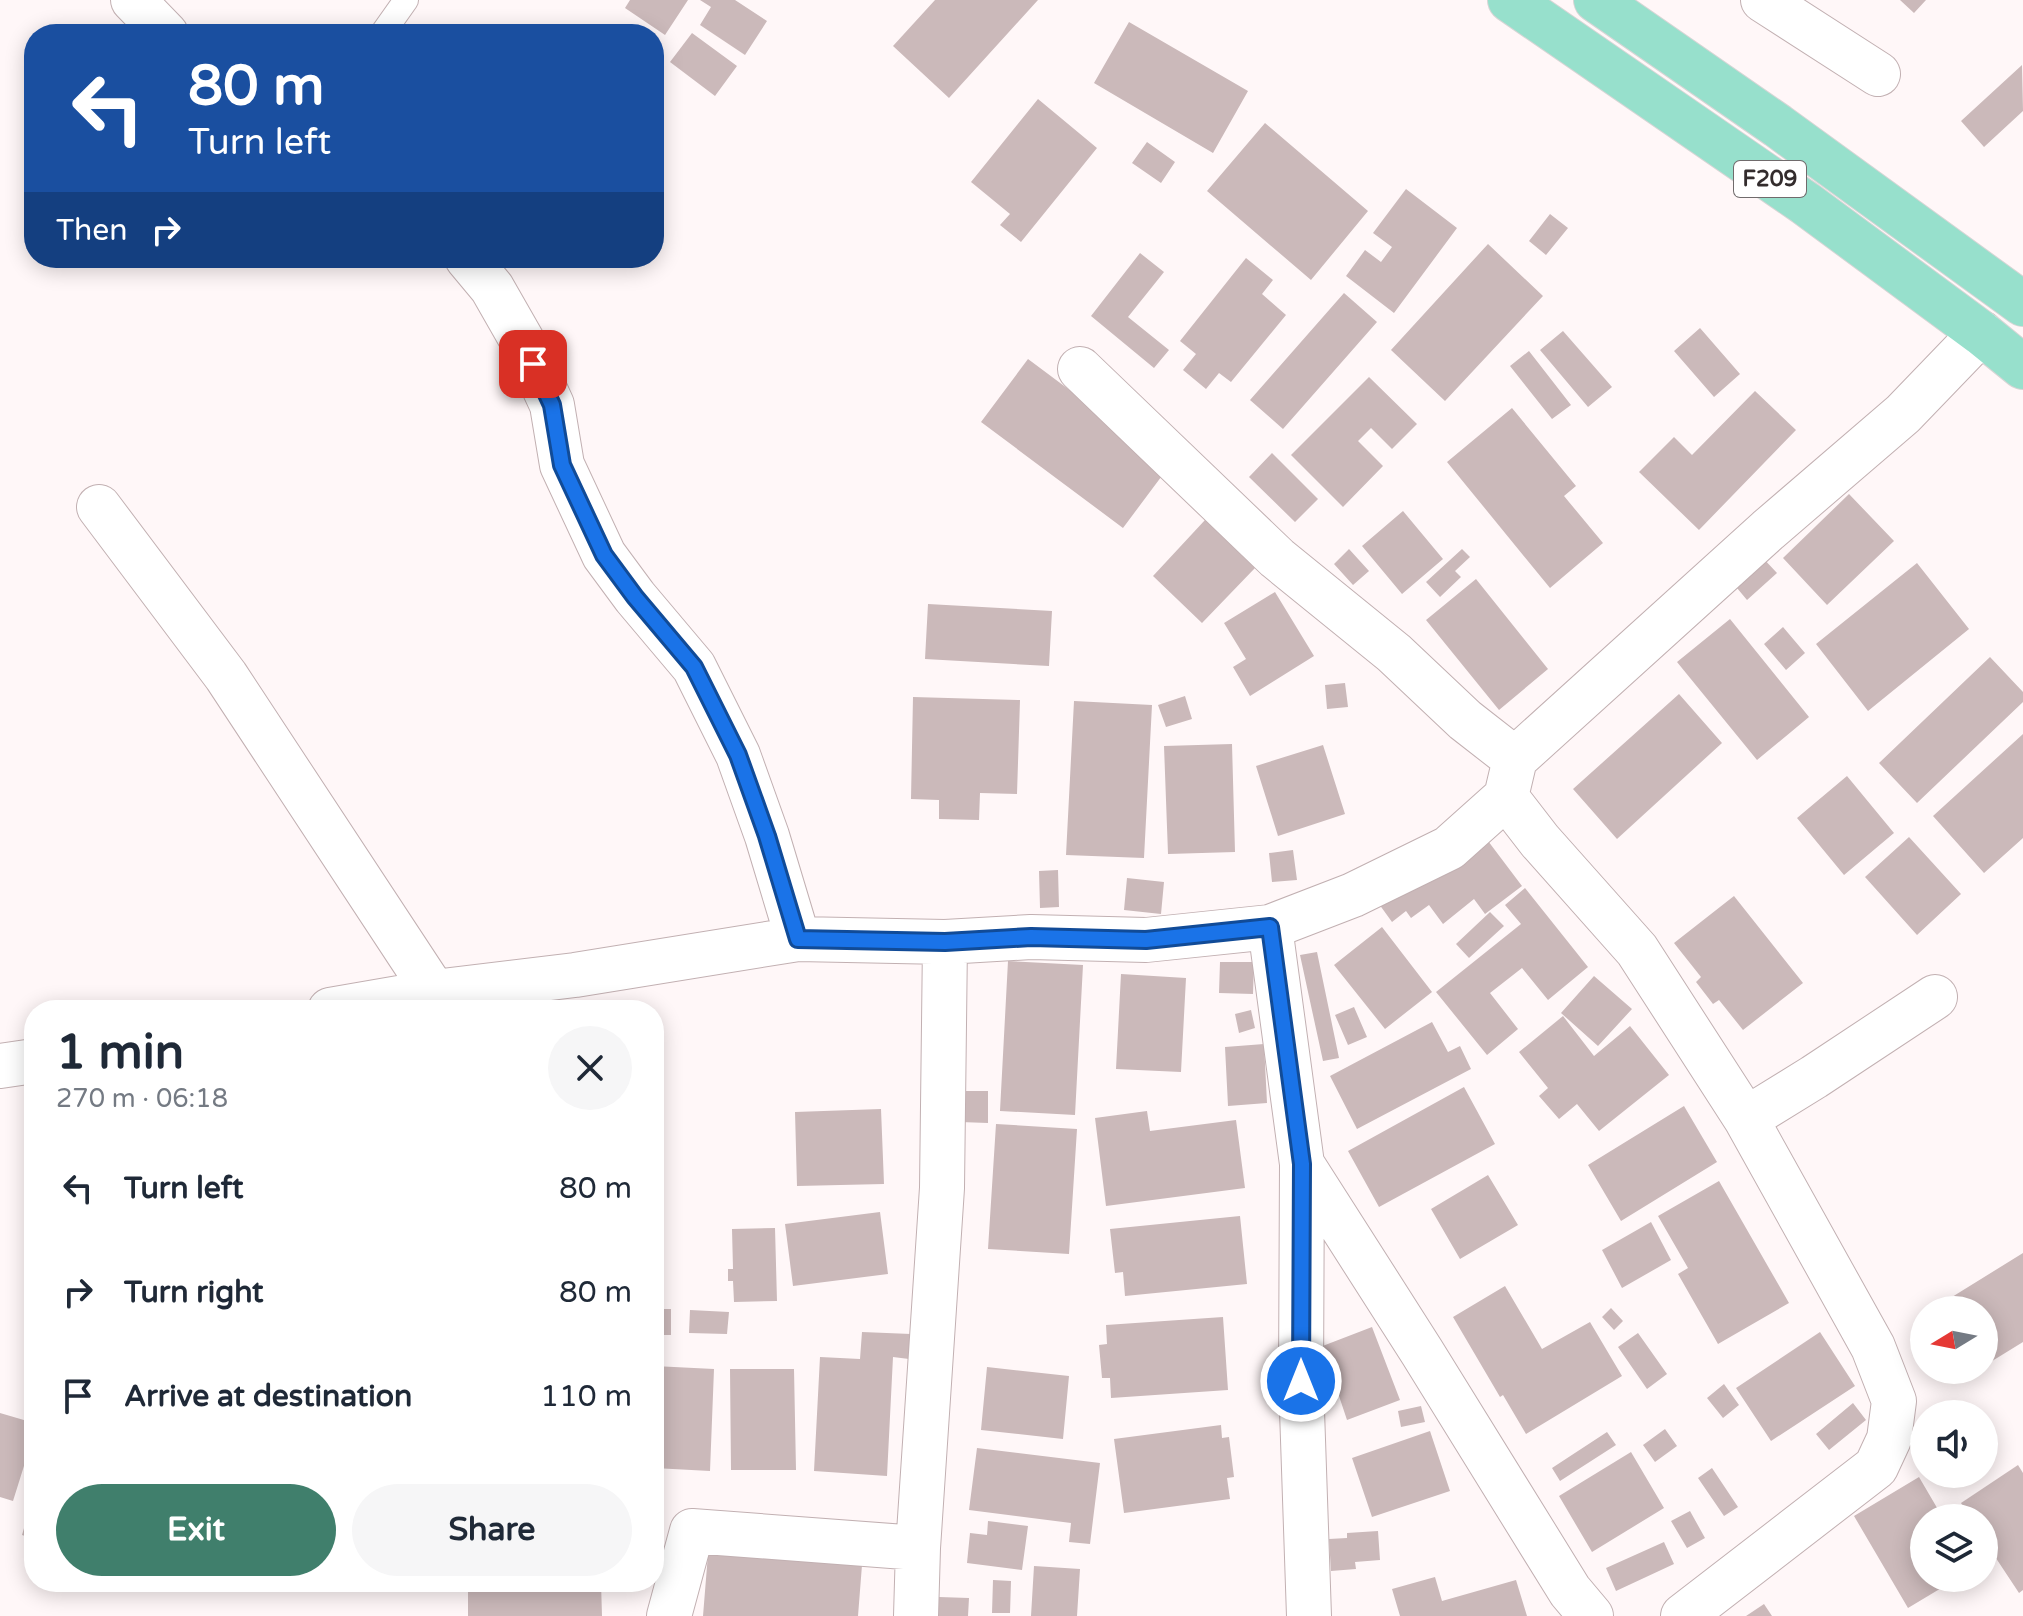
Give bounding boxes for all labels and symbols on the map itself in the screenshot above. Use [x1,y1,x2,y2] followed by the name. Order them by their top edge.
[1734,161,1806,197] road number: F209
[499,330,567,398] pin
[1910,1296,1998,1384] north arrow
[1259,1339,1343,1423] position arrow

